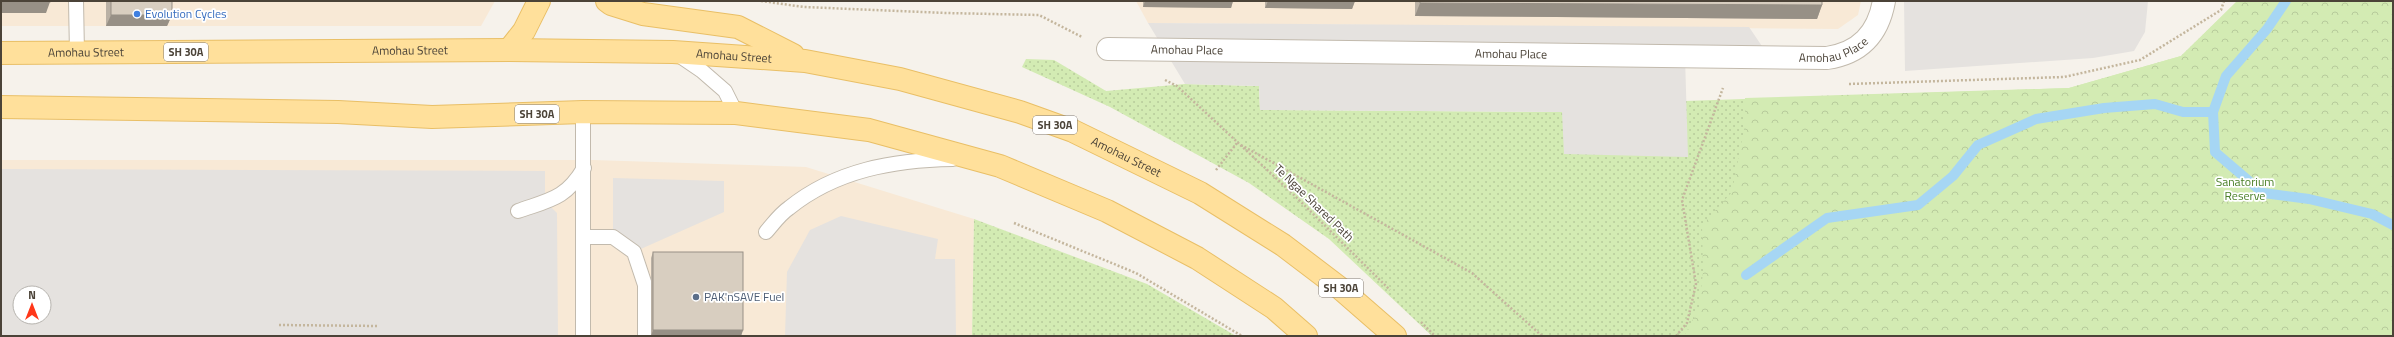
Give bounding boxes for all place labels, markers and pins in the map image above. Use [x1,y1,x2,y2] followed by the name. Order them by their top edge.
[145,4,227,23] place label: Evolution Cycles
[132,9,142,19] marker: Evolution Cycles
[704,287,784,306] place label: PAK'nSAVE Fuel
[691,292,701,302] marker: PAK'nSAVE Fuel

